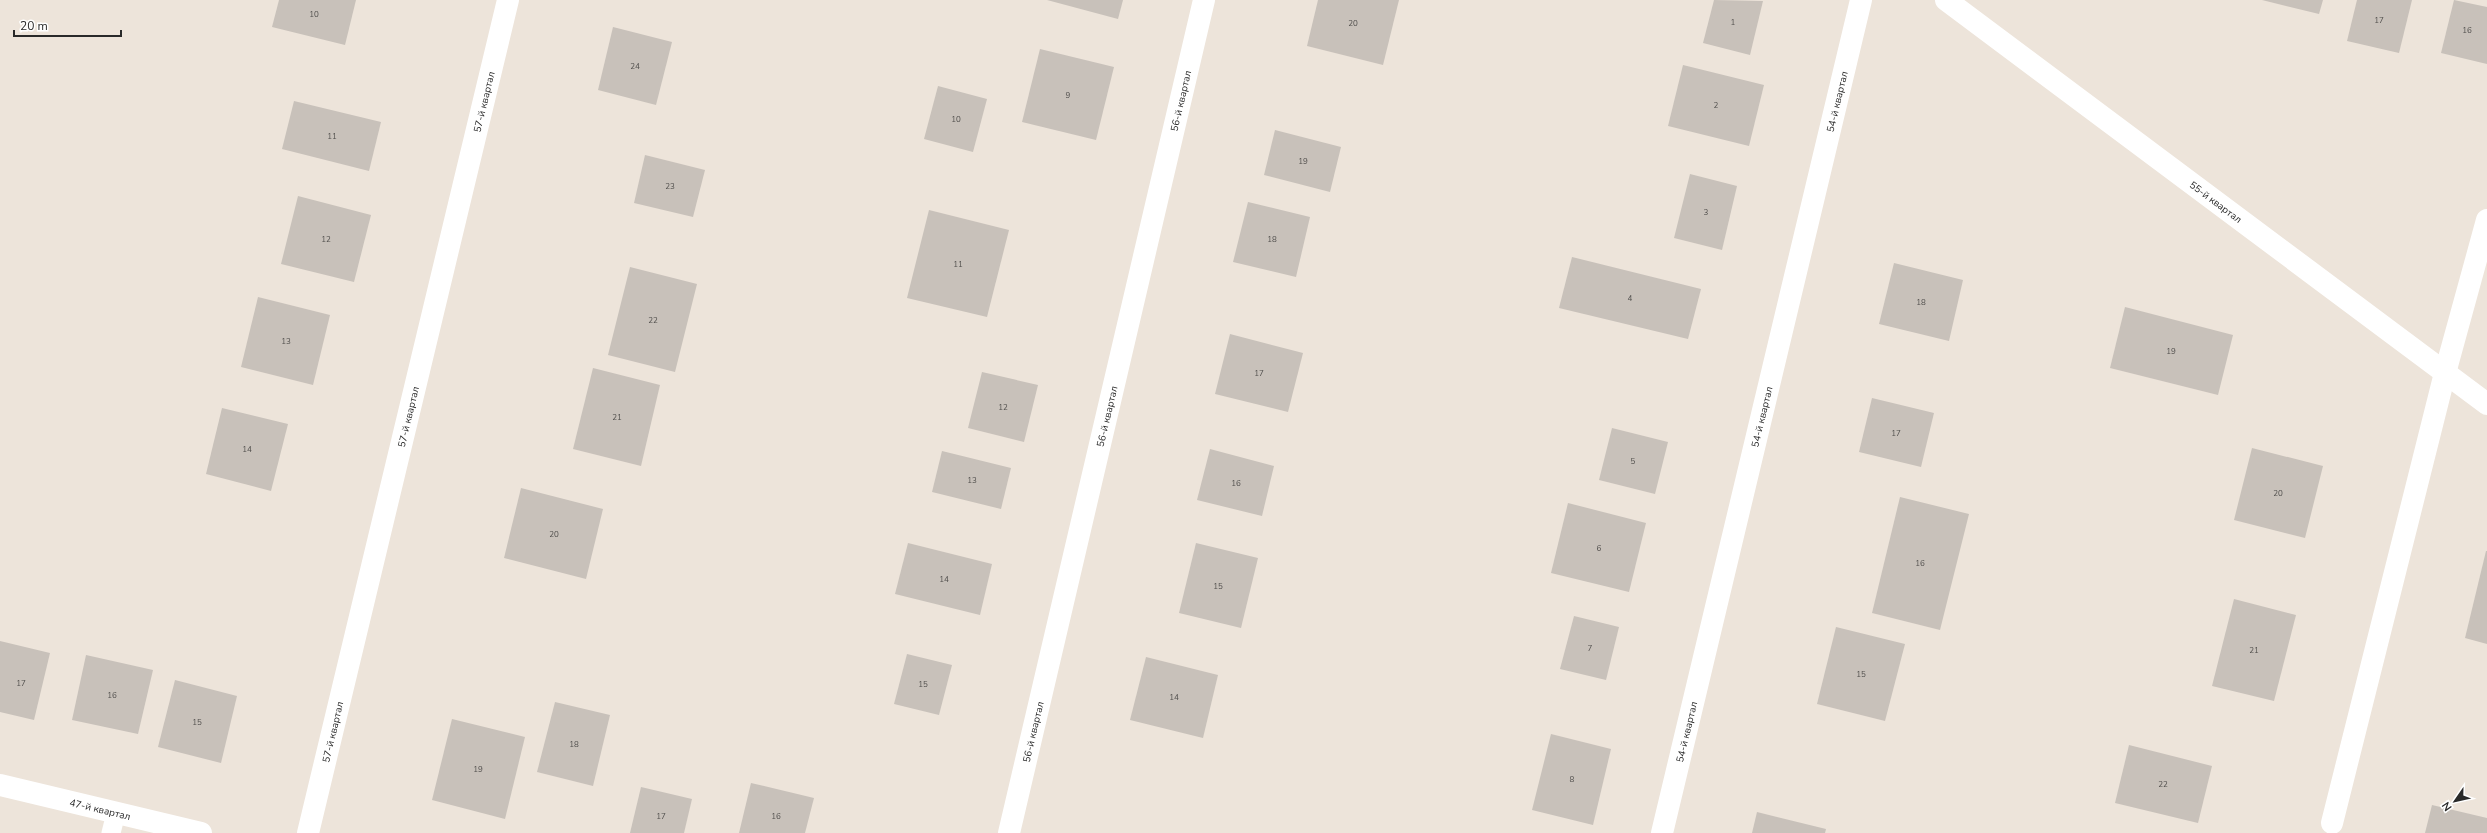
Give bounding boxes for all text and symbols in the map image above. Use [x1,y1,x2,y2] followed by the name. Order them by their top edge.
[309,9,319,20] house number: 10
[14,12,121,38] scale bar
[2374,15,2384,26] house number: 17
[1731,17,1736,28] house number: 1
[20,18,48,34] text: 20 m
[1348,18,1358,29] house number: 20
[2462,25,2472,36] house number: 16
[630,61,640,72] house number: 24
[1167,69,1195,133] street label: 56-й квартал
[470,70,499,134] street label: 57-й квартал
[1824,70,1852,134] street label: 54-й квартал
[1066,90,1071,101] house number: 9
[1714,100,1719,111] house number: 2
[951,114,961,125] house number: 10
[327,131,337,142] house number: 11
[1298,156,1308,167] house number: 19
[2186,178,2245,227] street label: 55-й квартал
[665,181,675,192] house number: 23
[1704,207,1709,218] house number: 3
[321,234,331,245] house number: 12
[1267,234,1277,245] house number: 18
[953,259,963,270] house number: 11
[1628,293,1633,304] house number: 4
[1916,297,1926,308] house number: 18
[648,315,658,326] house number: 22
[281,336,291,347] house number: 13
[2166,346,2176,357] house number: 19
[1254,368,1264,379] house number: 17
[395,385,423,449] street label: 57-й квартал
[1094,385,1121,448] street label: 56-й квартал
[1748,385,1776,449] street label: 54-й квартал
[998,402,1008,413] house number: 12
[612,412,622,423] house number: 21
[1891,428,1901,439] house number: 17
[242,444,252,455] house number: 14
[1631,456,1636,467] house number: 5
[967,475,977,486] house number: 13
[1231,478,1241,489] house number: 16
[2273,488,2283,499] house number: 20
[549,529,559,540] house number: 20
[1597,543,1602,554] house number: 6
[1915,558,1925,569] house number: 16
[939,574,949,585] house number: 14
[1213,581,1223,592] house number: 15
[1588,643,1593,654] house number: 7
[2249,645,2259,656] house number: 21
[1856,669,1866,680] house number: 15
[16,678,26,689] house number: 17
[918,679,928,690] house number: 15
[107,690,117,701] house number: 16
[1169,692,1179,703] house number: 14
[319,700,347,764] street label: 57-й квартал
[1020,700,1048,764] street label: 56-й квартал
[1673,700,1701,764] street label: 54-й квартал
[192,717,202,728] house number: 15
[569,739,579,750] house number: 18
[473,764,483,775] house number: 19
[1570,774,1575,785] house number: 8
[2158,779,2168,790] house number: 22
[2435,781,2475,821] north arrow
[68,796,132,824] street label: 47-й квартал
[2439,799,2456,814] text: N
[656,811,666,822] house number: 17
[771,811,781,822] house number: 16

